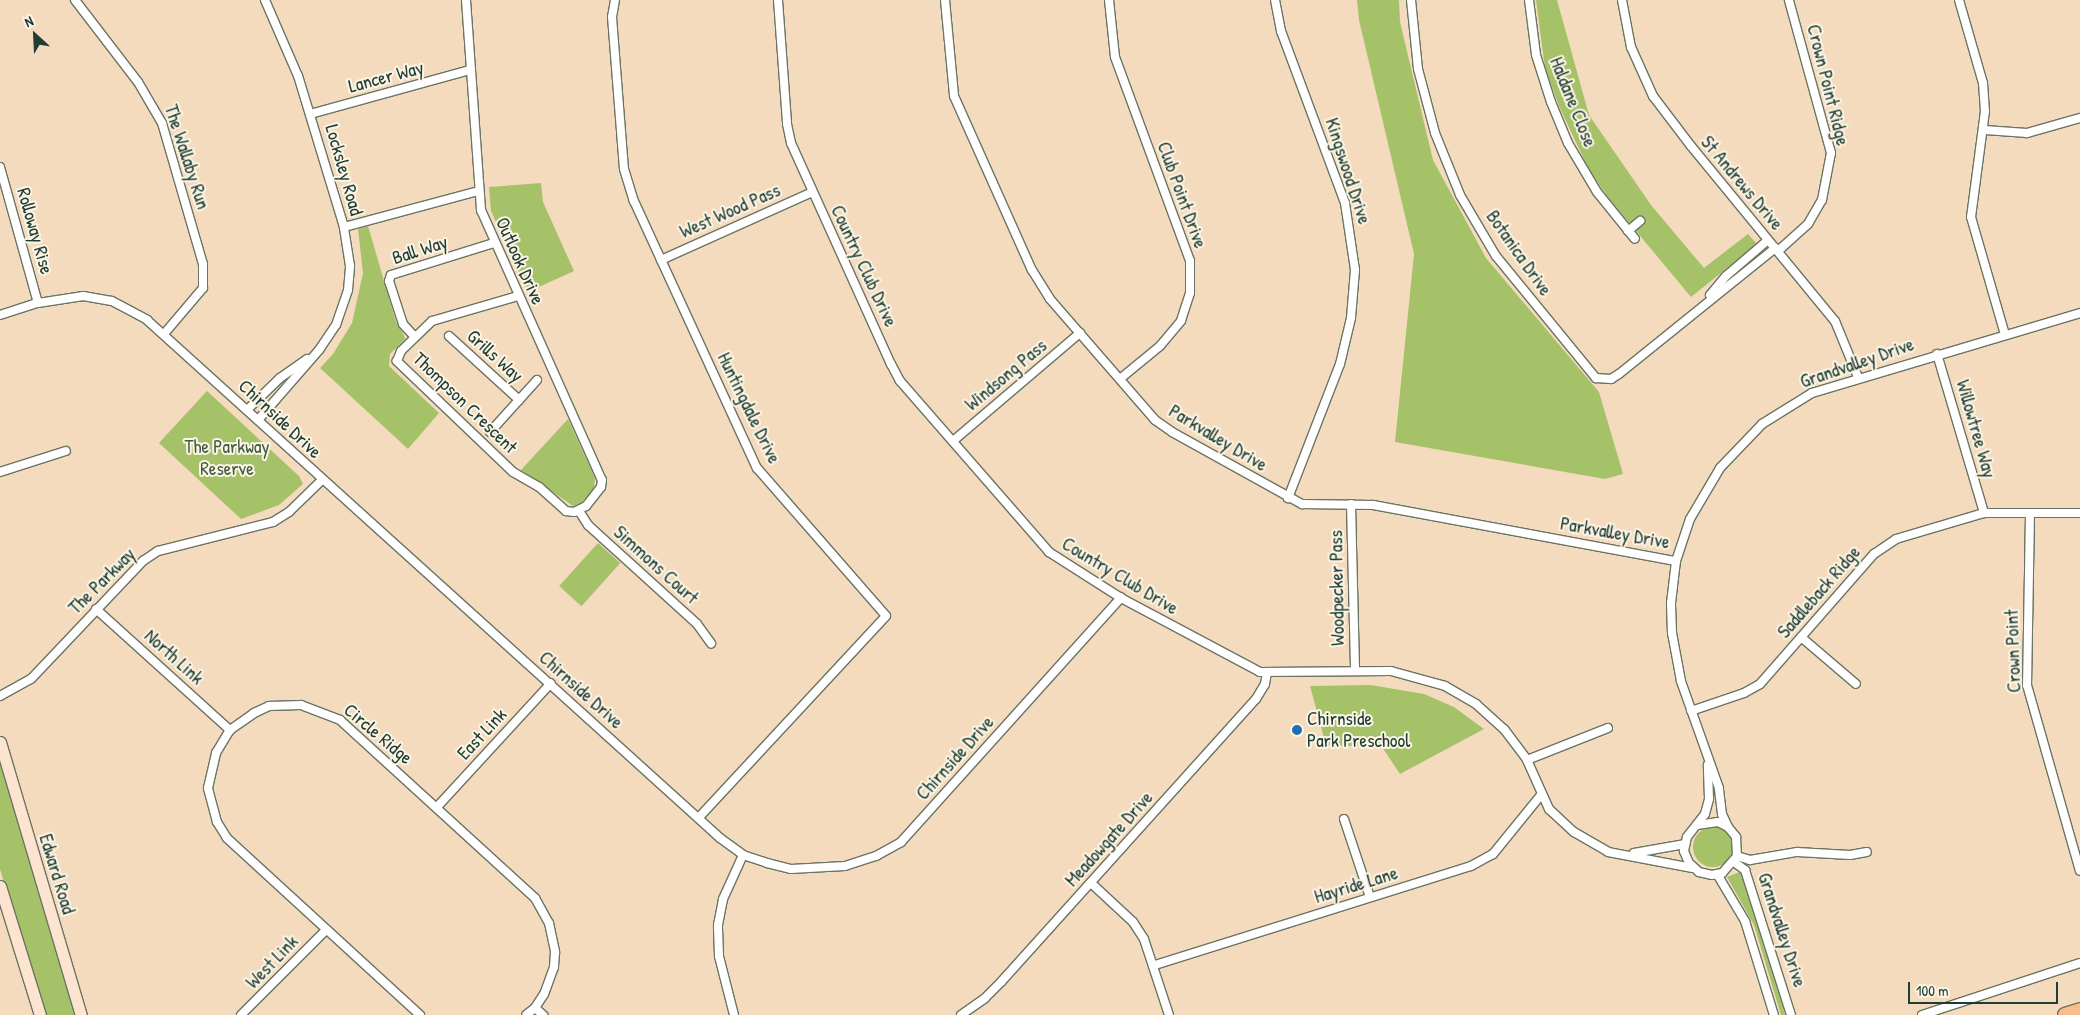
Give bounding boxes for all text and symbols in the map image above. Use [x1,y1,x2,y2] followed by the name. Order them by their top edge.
[10,10,60,60] north arrow
[21,11,36,31] text: N
[1802,22,1854,148] street label: Crown Point Ridge
[1545,54,1601,150] street label: Haldane Close
[346,56,426,98] street label: Lancer Way
[159,102,215,212] street label: The Wallaby Run
[1320,115,1376,227] street label: Kingswood Drive
[320,122,368,218] street label: Locksley Road
[1696,131,1788,235] street label: St Andrews Drive
[1152,139,1212,251] street label: Club Point Drive
[676,179,784,243] street label: West Wood Pass
[12,185,58,277] street label: Rolloway Rise
[826,202,902,330] street label: Country Club Drive
[1481,206,1557,300] street label: Botanica Drive
[491,214,549,308] street label: Outlook Drive
[389,230,451,270] street label: Ball Way
[462,325,528,387] street label: Grills Way
[1797,333,1917,393] street label: Grandvalley Drive
[961,334,1051,416] street label: Windsong Pass
[408,348,522,458] street label: Thompson Crescent
[712,349,786,467] street label: Huntingdale Drive
[234,375,326,463] street label: Chirnside Drive
[1951,377,2001,481] street label: Willowtree Way
[1165,400,1271,476] street label: Parkvalley Drive
[185,436,269,480] park label: The Parkway Reserve
[1558,512,1672,554] street label: Parkvalley Drive
[609,521,703,609] street label: Simmons Court
[1325,530,1349,646] street label: Woodpecker Pass
[1058,532,1182,620] street label: Country Club Drive
[1773,541,1865,643] street label: Saddleback Ridge
[64,543,140,619] street label: The Parkway
[2000,609,2026,693] street label: Crown Point
[140,625,208,689] street label: North Link
[534,646,628,734] street label: Chirnside Drive
[339,699,417,769] street label: Circle Ridge
[453,704,511,764] street label: East Link
[1307,708,1410,752] place label: Chirnside Park Preschool
[911,711,999,805] street label: Chirnside Drive
[1291,724,1303,736] marker: Chirnside Park Preschool
[1060,787,1158,891] street label: Meadowgate Drive
[34,831,80,917] street label: Edward Road
[1312,862,1400,908] street label: Hayride Lane
[1753,870,1811,990] street label: Grandvalley Drive
[241,931,303,993] street label: West Link
[1910,972,2060,1004] scale bar
[1916,980,1949,1001] text: 100 m

